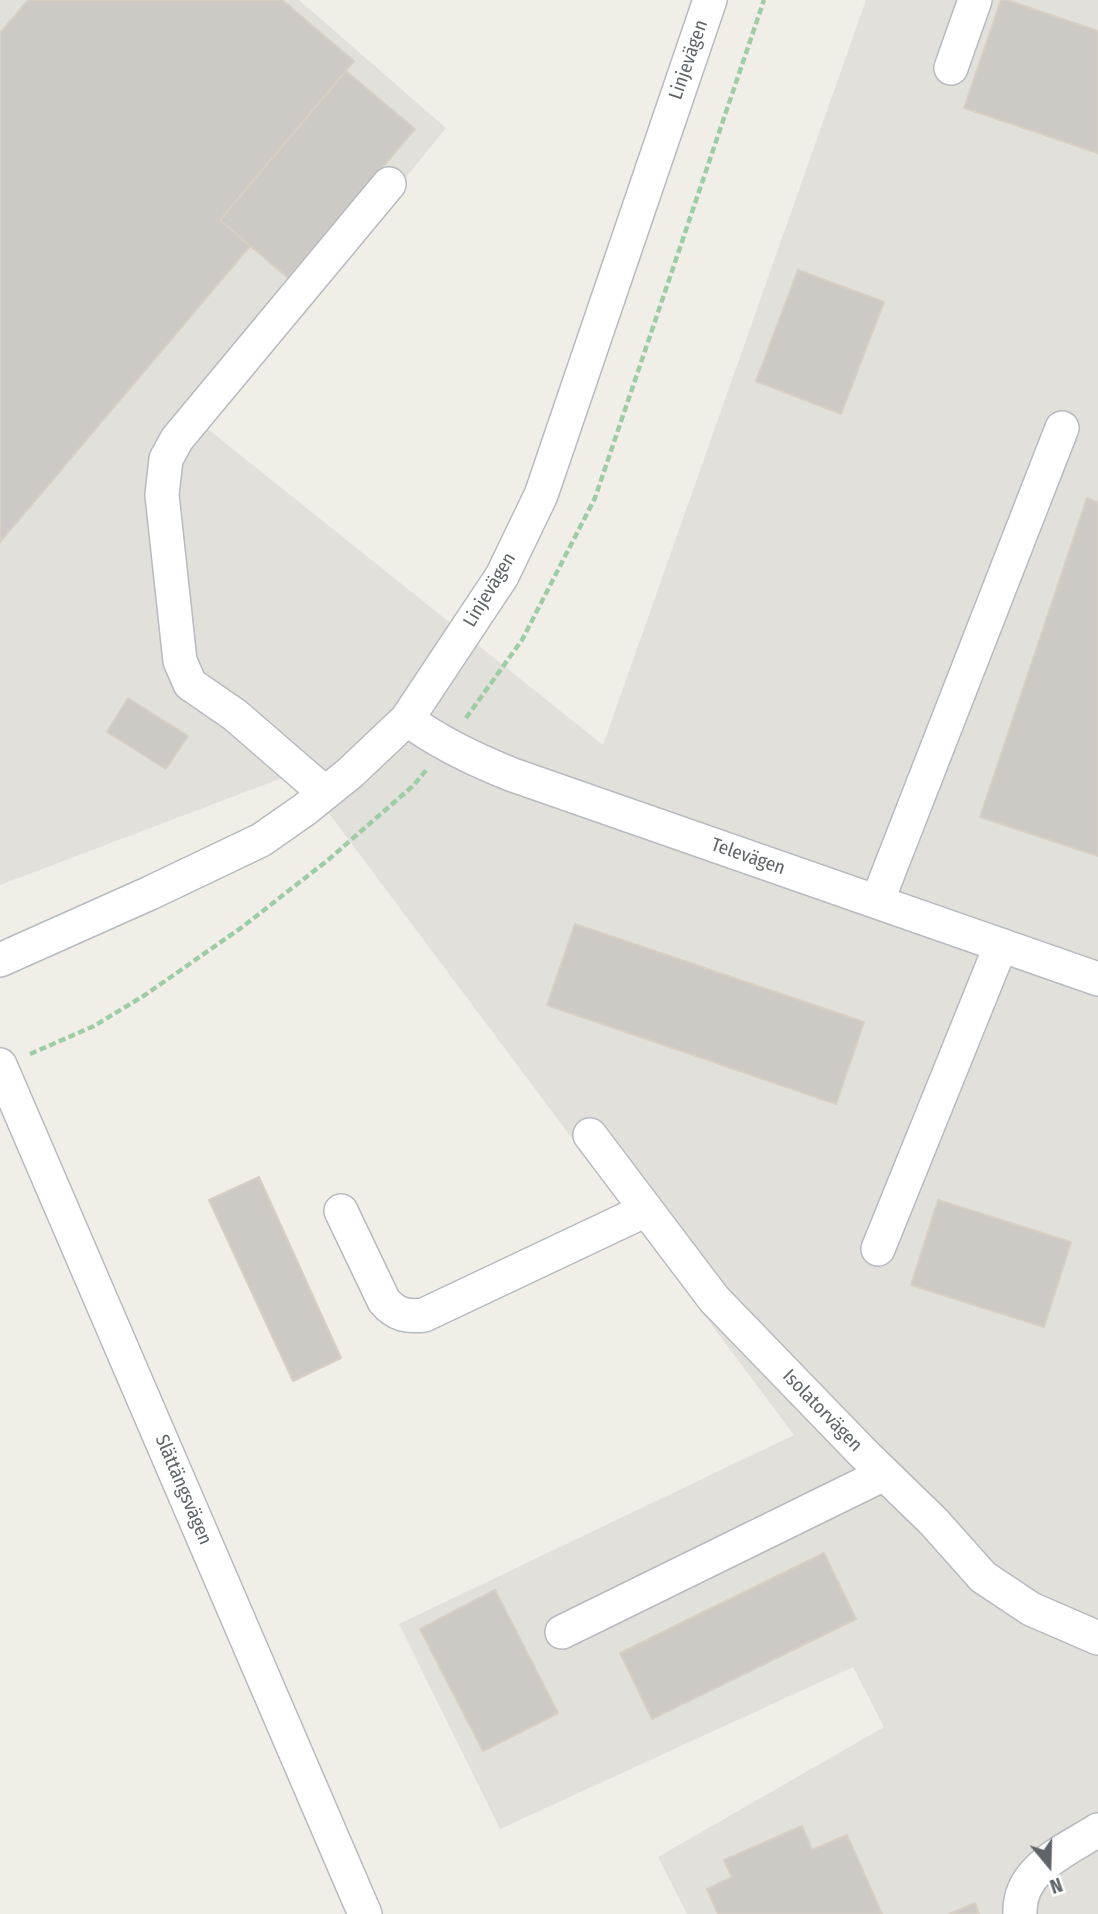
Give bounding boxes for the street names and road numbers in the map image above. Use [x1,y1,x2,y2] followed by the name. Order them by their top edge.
[665,17,713,103] street label: Linjevägen
[459,549,521,631] street label: Linjevägen
[708,834,788,880] street label: Televägen
[777,1365,867,1457] street label: Isolatorvägen
[150,1432,216,1548] street label: Slättängsvägen

